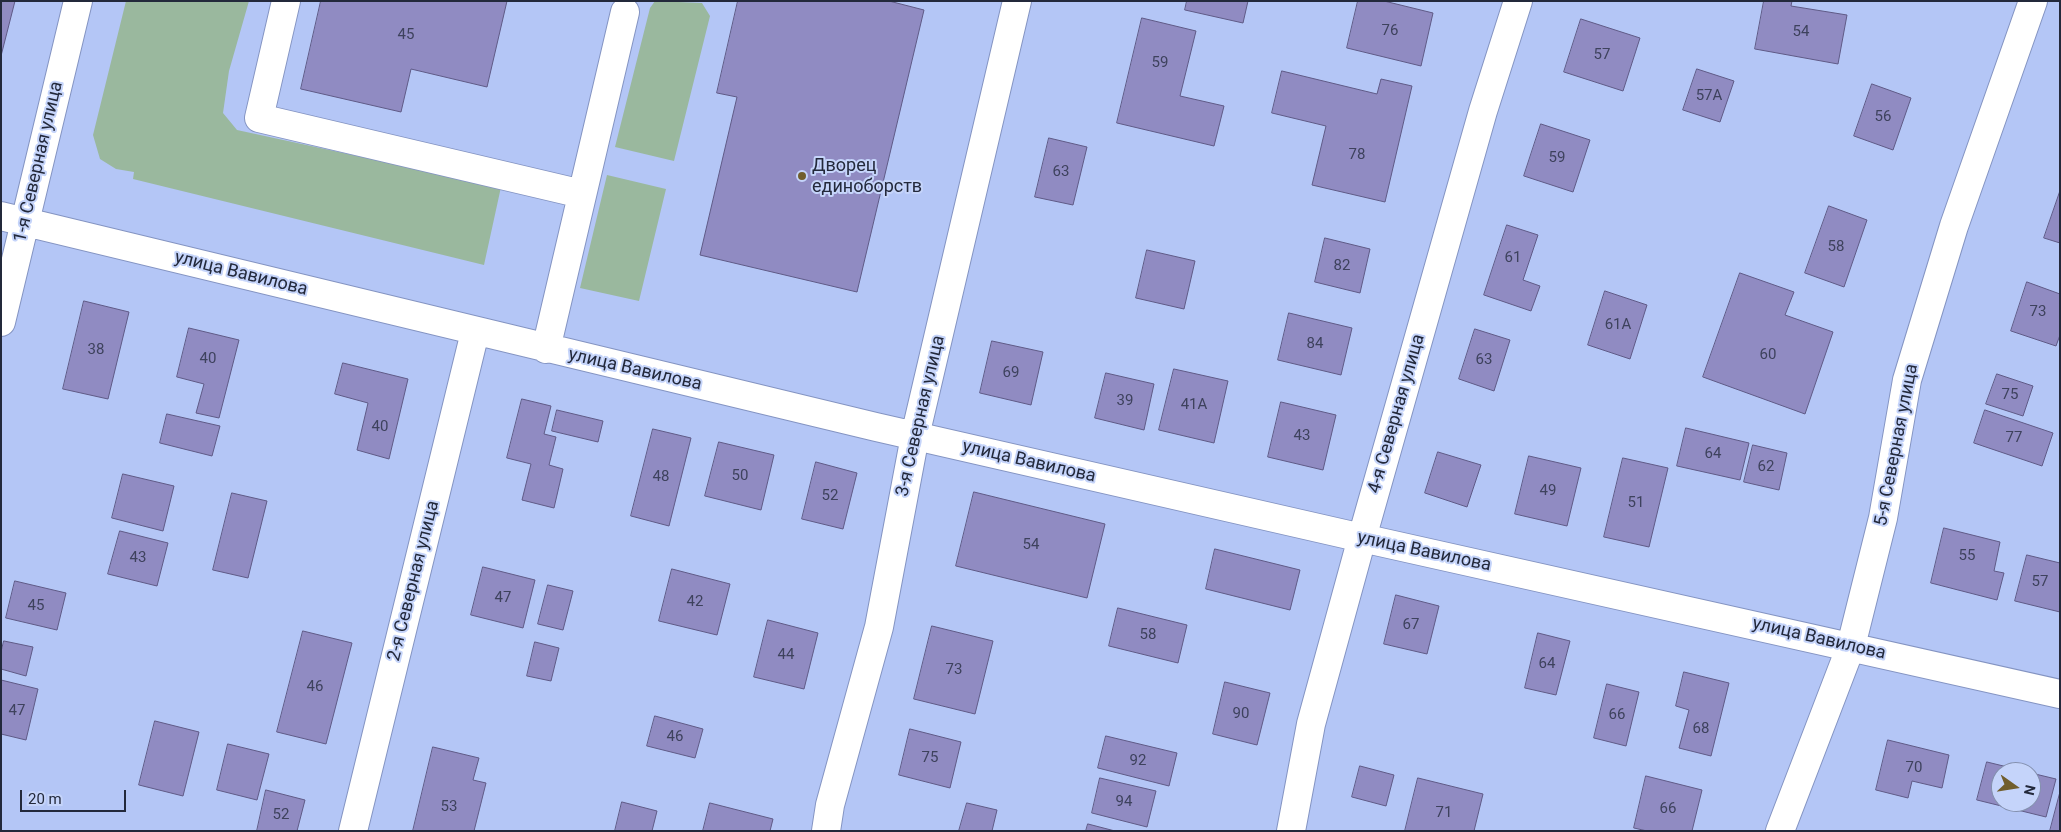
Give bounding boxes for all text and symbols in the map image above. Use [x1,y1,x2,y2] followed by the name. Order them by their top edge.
[1382,22,1398,40] house number: 76
[1793,23,1809,41] house number: 54
[398,26,414,44] house number: 45
[1594,46,1610,64] house number: 57
[1152,54,1168,72] house number: 59
[10,79,68,245] street label: 1-я Северная улица
[1696,87,1722,105] house number: 57А
[1875,108,1891,126] house number: 56
[1349,146,1365,164] house number: 78
[1549,149,1565,167] house number: 59
[812,155,922,198] place label: Дворец единоборств
[1053,163,1069,181] house number: 63
[796,170,808,182] marker: Дворец единоборств
[1828,238,1844,256] house number: 58
[172,247,310,301] street label: улица Вавилова
[1505,249,1521,267] house number: 61
[1334,257,1350,275] house number: 82
[2030,303,2046,321] house number: 73
[1605,316,1631,334] house number: 61А
[1364,332,1430,496] street label: 4-я Северная улица
[892,333,950,499] street label: 3-я Северная улица
[1307,335,1323,353] house number: 84
[88,341,104,359] house number: 38
[566,344,704,396] street label: улица Вавилова
[1760,346,1776,364] house number: 60
[200,350,216,368] house number: 40
[1476,351,1492,369] house number: 63
[1871,362,1923,528] street label: 5-я Северная улица
[1003,364,1019,382] house number: 69
[2002,386,2018,404] house number: 75
[1117,392,1133,410] house number: 39
[1181,396,1207,414] house number: 41А
[372,418,388,436] house number: 40
[1294,427,1310,445] house number: 43
[2006,429,2022,447] house number: 77
[960,436,1098,488] street label: улица Вавилова
[1705,445,1721,463] house number: 64
[1758,458,1774,476] house number: 62
[732,467,748,485] house number: 50
[653,468,669,486] house number: 48
[1540,482,1556,500] house number: 49
[822,487,838,505] house number: 52
[1628,494,1644,512] house number: 51
[384,499,444,663] street label: 2-я Северная улица
[1355,527,1493,577] street label: улица Вавилова
[1023,536,1039,554] house number: 54
[1959,547,1975,565] house number: 55
[130,549,146,567] house number: 43
[2032,573,2048,591] house number: 57
[495,589,511,607] house number: 47
[687,593,703,611] house number: 42
[28,597,44,615] house number: 45
[1750,613,1888,665] street label: улица Вавилова
[1403,616,1419,634] house number: 67
[1140,626,1156,644] house number: 58
[778,646,794,664] house number: 44
[1539,655,1555,673] house number: 64
[946,661,962,679] house number: 73
[307,678,323,696] house number: 46
[9,702,25,720] house number: 47
[1233,705,1249,723] house number: 90
[1609,706,1625,724] house number: 66
[1693,720,1709,738] house number: 68
[667,728,683,746] house number: 46
[922,749,938,767] house number: 75
[1130,752,1146,770] house number: 92
[1906,759,1922,777] house number: 70
[1991,762,2041,812] north arrow
[22,780,129,812] scale bar
[2021,784,2039,797] text: N
[28,790,62,808] text: 20 m
[1116,793,1132,811] house number: 94
[441,798,457,816] house number: 53
[1660,800,1676,818] house number: 66
[1436,804,1452,822] house number: 71
[273,806,289,824] house number: 52

